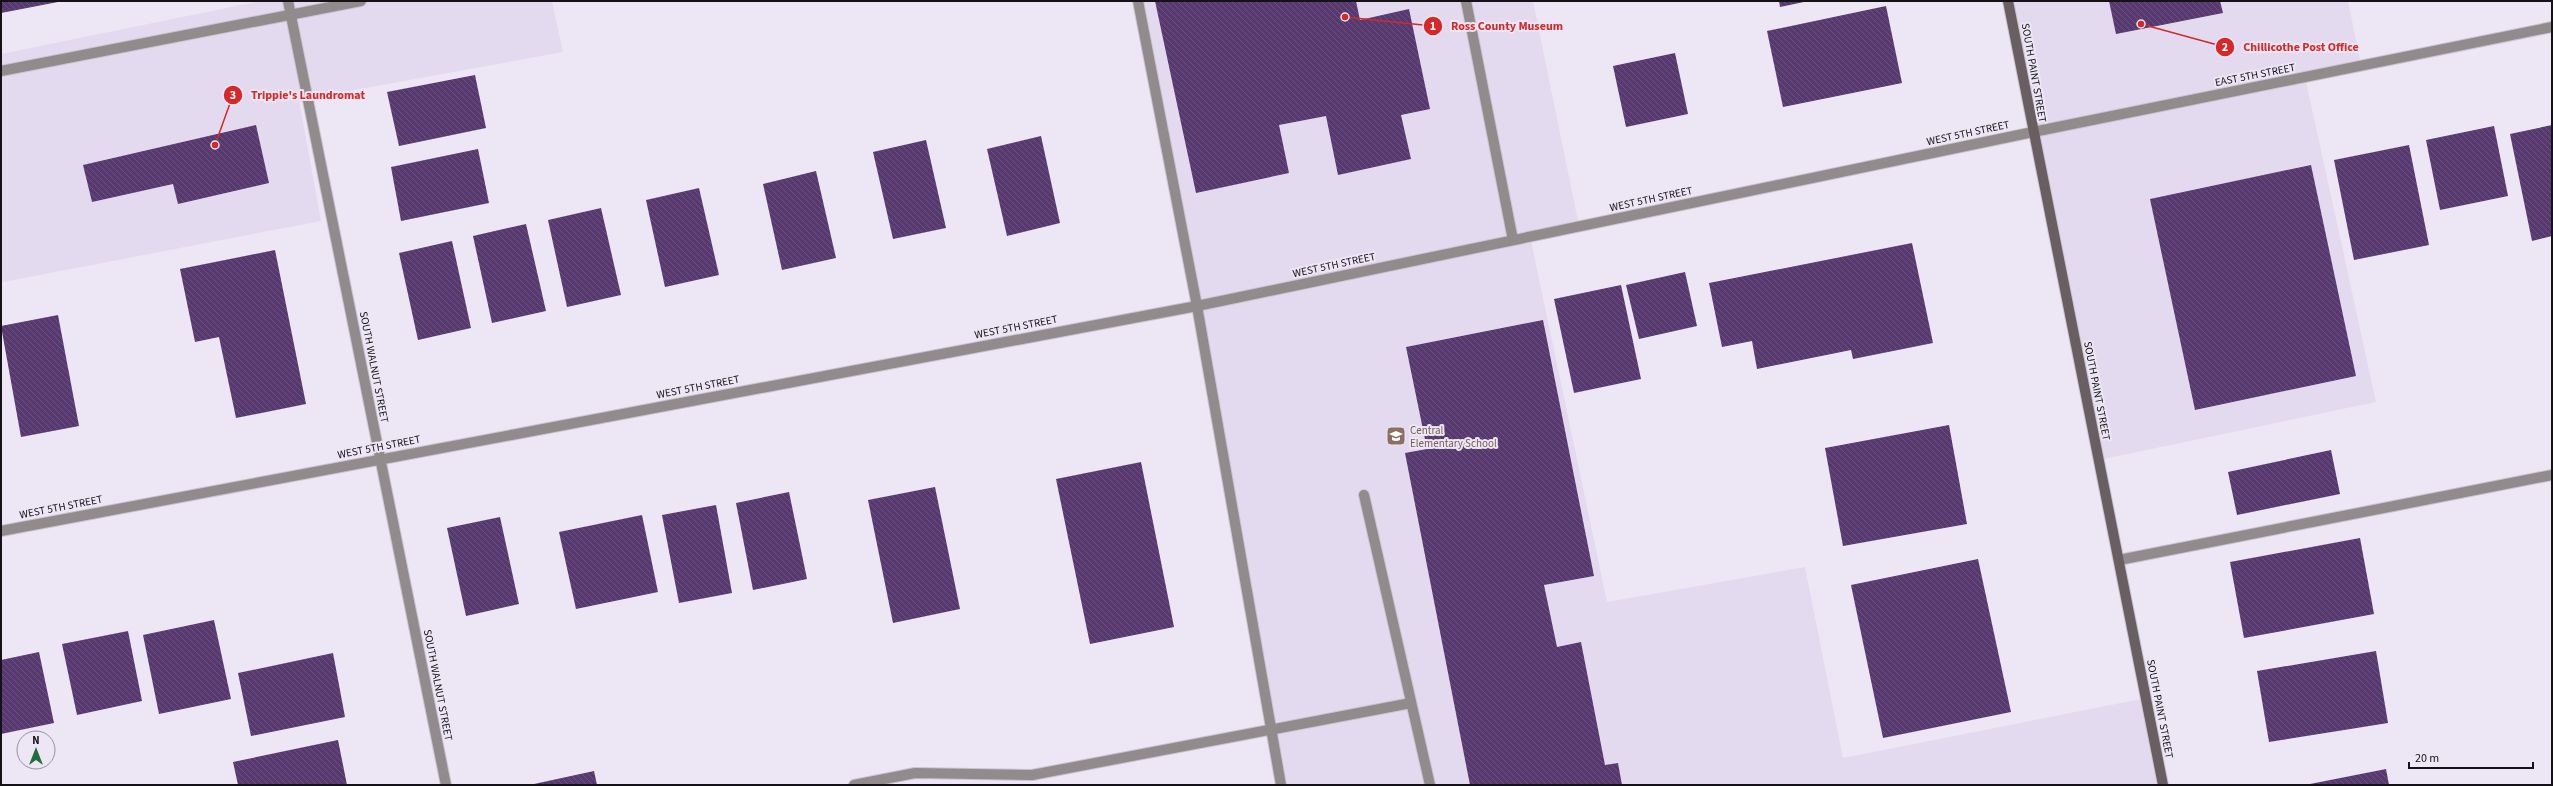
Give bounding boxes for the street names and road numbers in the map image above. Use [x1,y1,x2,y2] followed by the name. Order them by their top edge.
[2018,22,2050,124] street label: SOUTH PAINT STREET
[2214,60,2297,90] street label: EAST 5TH STREET
[1925,117,2011,149] street label: WEST 5TH STREET
[1608,183,1694,215] street label: WEST 5TH STREET
[1291,249,1377,281] street label: WEST 5TH STREET
[356,310,392,424] street label: SOUTH WALNUT STREET
[973,312,1059,342] street label: WEST 5TH STREET
[2080,340,2114,442] street label: SOUTH PAINT STREET
[655,372,741,402] street label: WEST 5TH STREET
[336,432,422,462] street label: WEST 5TH STREET
[18,492,104,522] street label: WEST 5TH STREET
[420,628,456,742] street label: SOUTH WALNUT STREET
[2143,658,2177,760] street label: SOUTH PAINT STREET

